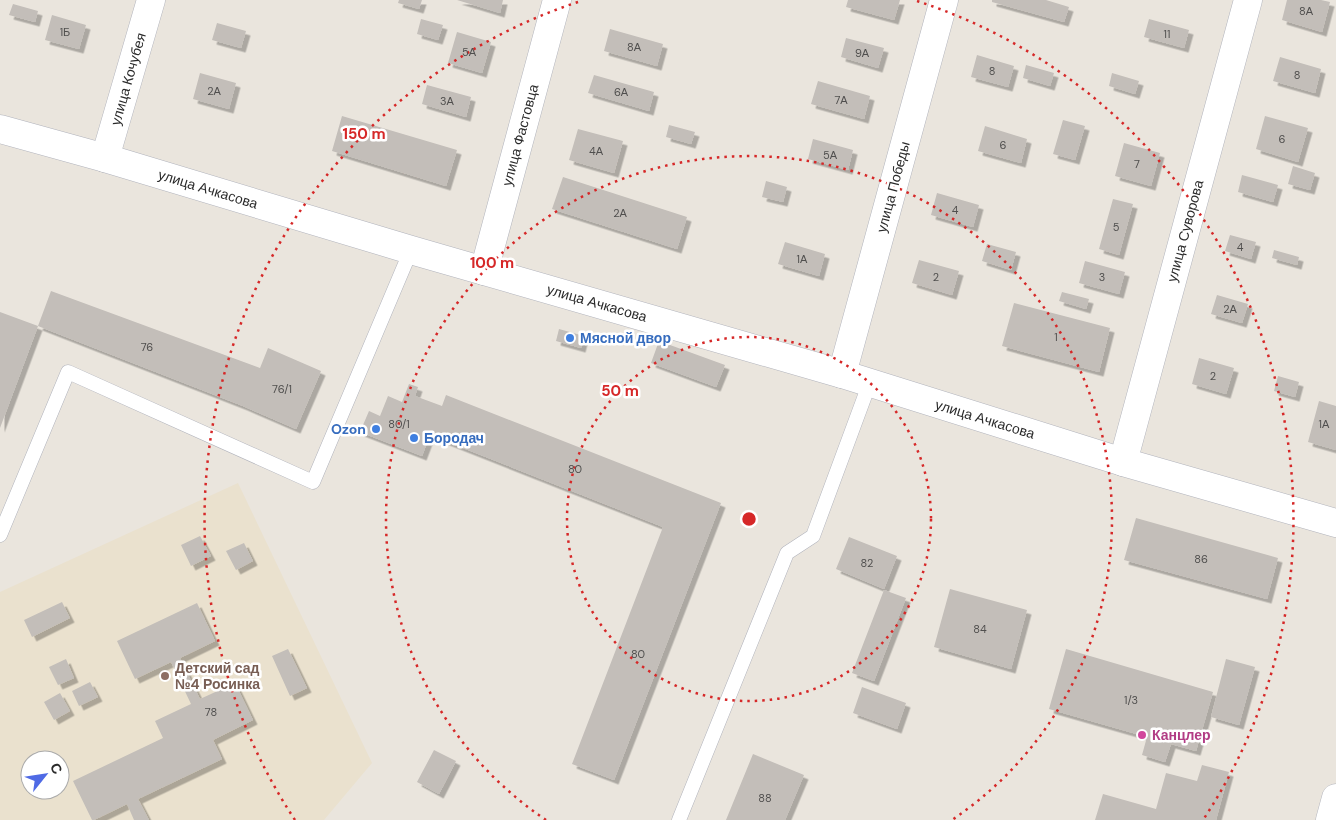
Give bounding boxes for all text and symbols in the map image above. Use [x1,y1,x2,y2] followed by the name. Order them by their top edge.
[1299,4,1314,18] house number: 8А
[60,25,70,39] house number: 1Б
[1164,27,1170,41] house number: 11
[106,31,150,127] street label: улица Кочубея
[627,40,642,54] house number: 8А
[462,45,477,59] house number: 5А
[855,46,870,60] house number: 9А
[989,64,995,78] house number: 8
[1294,68,1300,82] house number: 8
[498,82,542,188] street label: улица Фастовца
[207,84,221,98] house number: 2А
[614,85,629,99] house number: 6А
[834,93,848,107] house number: 7А
[440,94,455,108] house number: 3А
[343,124,386,144] text: 150 m
[1279,132,1286,146] house number: 6
[1000,138,1007,152] house number: 6
[872,139,914,235] street label: улица Победы
[589,144,604,158] house number: 4А
[823,148,838,162] house number: 5А
[1134,157,1140,171] house number: 7
[156,165,260,213] street label: улица Ачкасова
[1163,178,1207,284] street label: улица Суворова
[952,203,959,217] house number: 4
[613,206,627,220] house number: 2А
[1113,220,1120,234] house number: 5
[1237,240,1244,254] house number: 4
[797,252,808,266] house number: 1А
[470,253,514,273] text: 100 m
[933,270,939,284] house number: 2
[1099,270,1105,284] house number: 3
[545,280,649,326] street label: улица Ачкасова
[1223,302,1237,316] house number: 2А
[580,329,671,347] place label: Мясной двор
[1054,330,1058,344] house number: 1
[564,332,576,344] marker: Мясной двор
[141,340,153,354] house number: 76
[1210,369,1216,383] house number: 2
[601,381,639,401] text: 50 m
[272,382,292,396] house number: 76/1
[933,395,1037,443] street label: улица Ачкасова
[388,417,410,431] house number: 80/1
[1319,417,1330,431] house number: 1А
[331,420,366,438] place label: Ozon
[370,423,382,435] marker: Ozon
[424,429,484,447] place label: Бородач
[408,432,420,444] marker: Бородач
[568,462,582,476] house number: 80
[740,510,758,528] centre of rings
[1194,552,1208,566] house number: 86
[861,556,873,570] house number: 82
[973,622,987,636] house number: 84
[631,647,645,661] house number: 80
[175,659,260,693] place label: Детский сад №4 Росинка
[159,670,171,682] marker: Детский сад №4 Росинка
[1124,693,1138,707] house number: 1/3
[205,705,217,719] house number: 78
[1152,726,1211,744] place label: Канцлер
[1136,729,1148,741] marker: Канцлер
[20,750,70,800] north arrow
[46,760,67,777] text: С
[758,791,772,805] house number: 88

